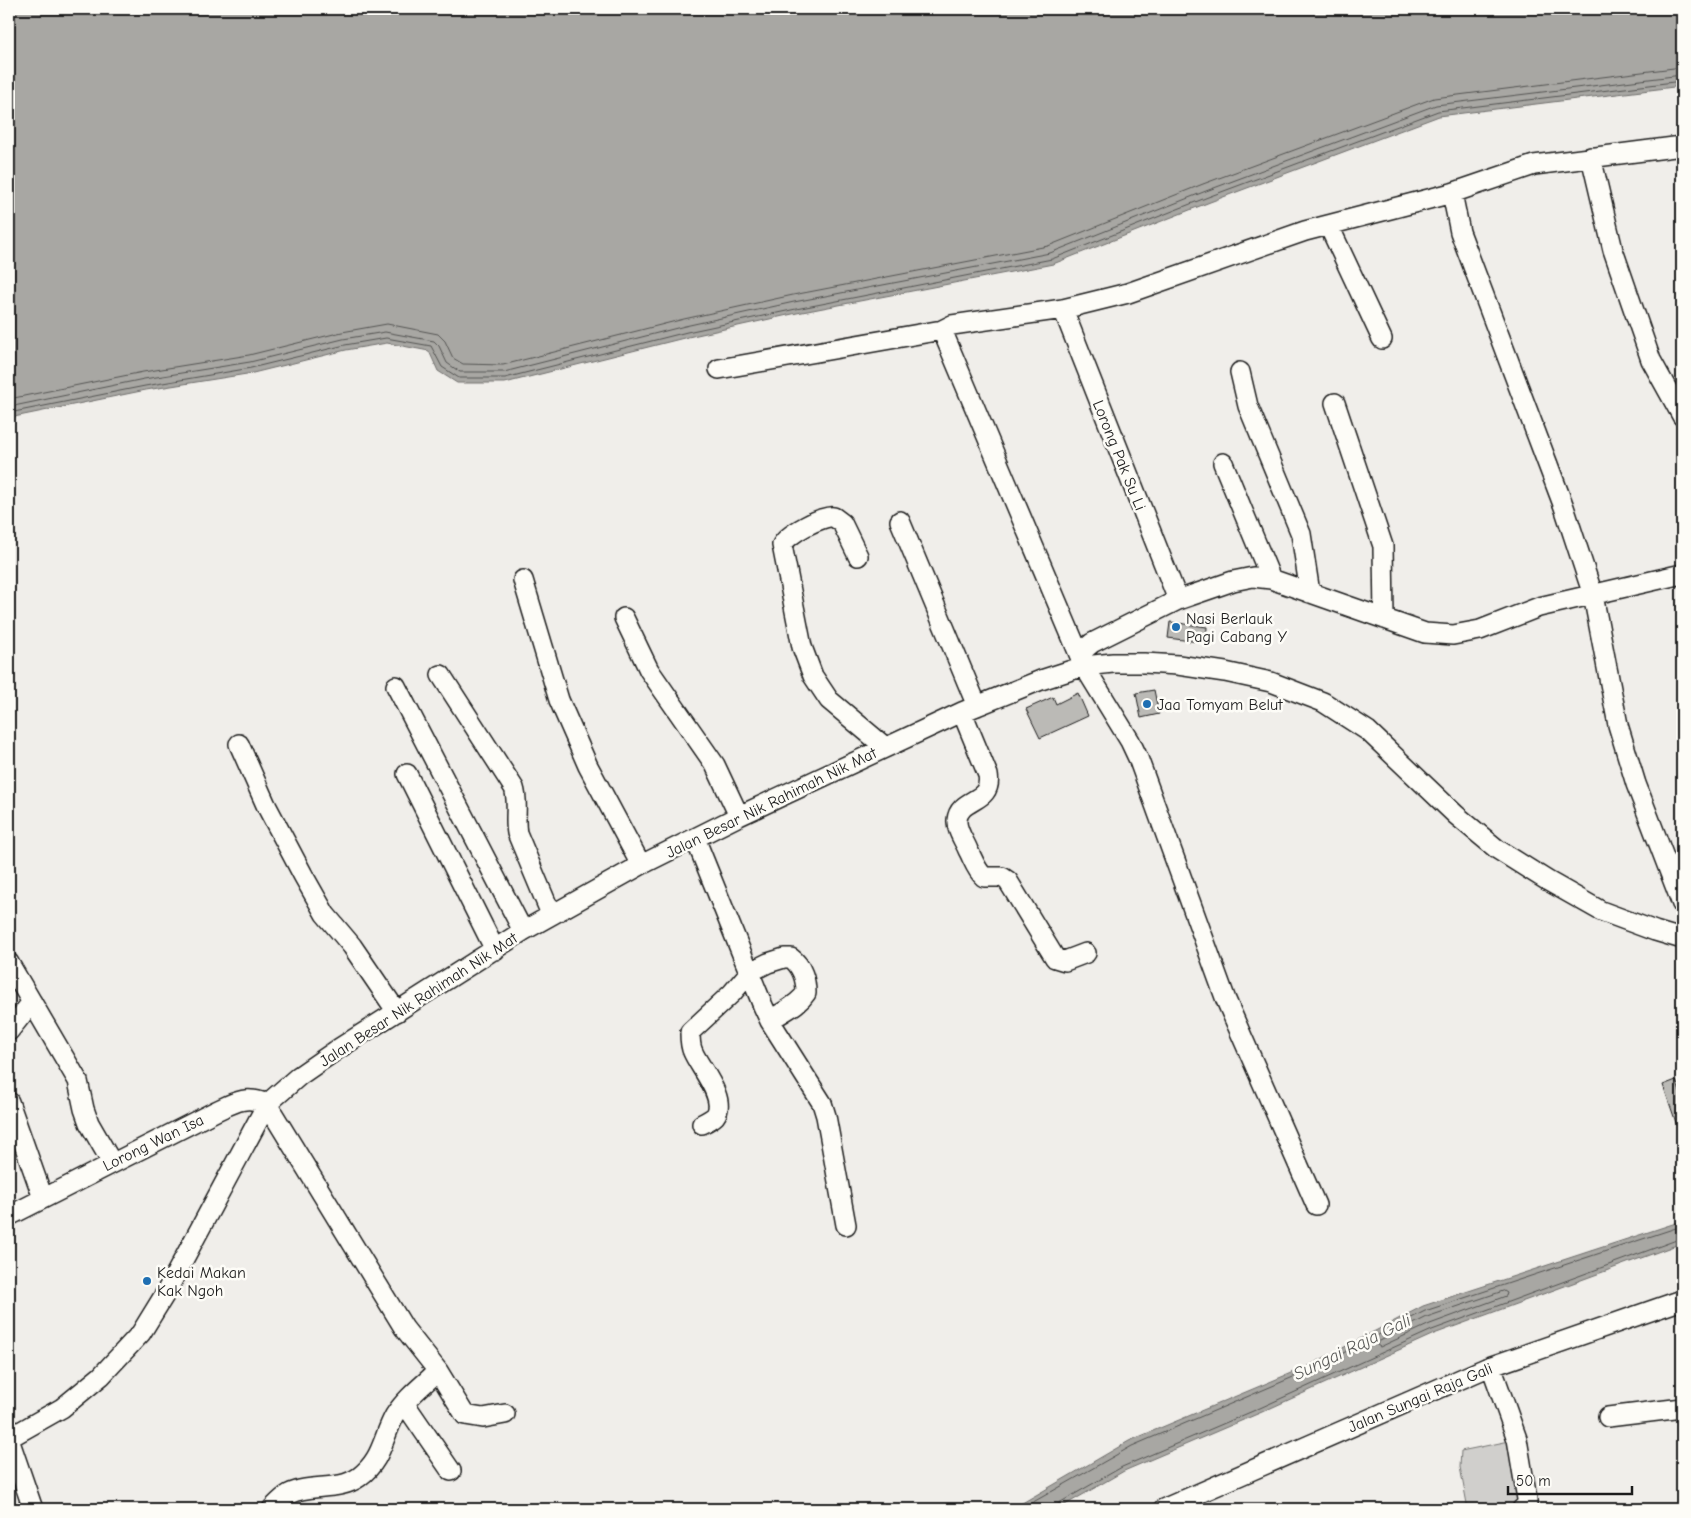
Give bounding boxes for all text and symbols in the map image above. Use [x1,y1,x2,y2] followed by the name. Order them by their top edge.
[1089,398,1149,513] street label: Lorong Pak Su Li
[1186,610,1288,646] place label: Nasi Berlauk Pagi Cabang Y
[1170,621,1182,633] marker: Nasi Berlauk Pagi Cabang Y
[1157,696,1283,714] place label: Jaa Tomyam Belut
[1141,698,1153,710] marker: Jaa Tomyam Belut
[663,744,880,862] street label: Jalan Besar Nik Rahimah Nik Mat
[316,929,521,1071] street label: Jalan Besar Nik Rahimah Nik Mat
[100,1111,207,1175] street label: Lorong Wan Isa
[157,1264,246,1300] place label: Kedai Makan Kak Ngoh
[141,1275,153,1287] marker: Kedai Makan Kak Ngoh
[1290,1310,1415,1385] water label: Sungai Raja Gali
[1346,1359,1495,1436] street label: Jalan Sungai Raja Gali
[1508,1463,1632,1495] scale bar
[1516,1472,1551,1490] text: 50 m

